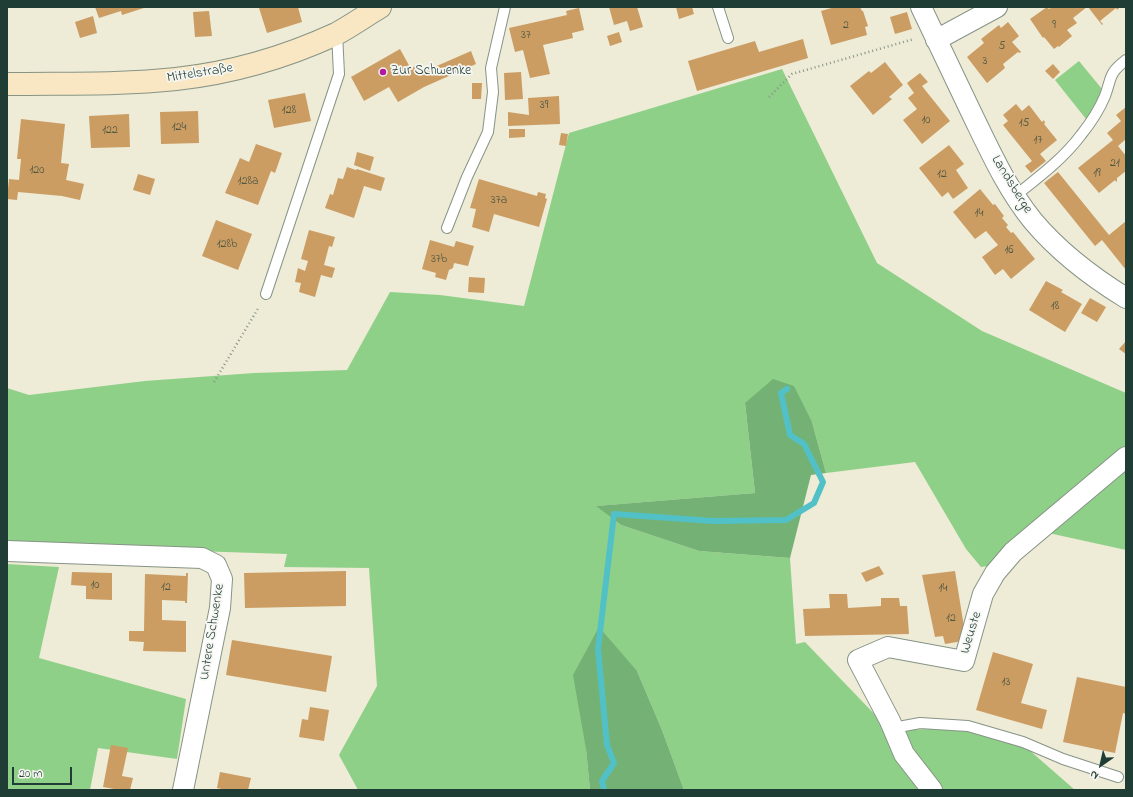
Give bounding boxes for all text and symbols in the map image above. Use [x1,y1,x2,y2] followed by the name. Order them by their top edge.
[843,19,849,33] house number: 2
[1052,19,1056,33] house number: 9
[521,29,531,43] house number: 37
[999,40,1005,54] house number: 5
[983,55,987,69] house number: 3
[166,61,234,87] street label: Mittelstraße
[391,64,471,80] place label: Zur Schwenke
[378,67,388,77] marker: Zur Schwenke
[540,99,548,113] house number: 39
[282,104,296,118] house number: 128
[922,114,930,128] house number: 10
[1019,117,1029,131] house number: 15
[172,121,186,135] house number: 124
[102,124,118,138] house number: 122
[1034,134,1042,148] house number: 17
[987,153,1035,217] street label: Landsberge
[1110,157,1120,171] house number: 21
[30,164,44,178] house number: 120
[1093,167,1101,181] house number: 19
[937,168,947,182] house number: 12
[238,175,258,189] house number: 128a
[491,194,507,208] house number: 37a
[975,207,983,221] house number: 14
[217,238,237,252] house number: 128b
[1004,244,1014,258] house number: 16
[431,253,447,267] house number: 37b
[1051,300,1059,314] house number: 18
[91,579,99,593] house number: 10
[161,581,171,595] house number: 12
[939,582,947,596] house number: 14
[197,583,229,681] street label: Untere Schwenke
[958,610,986,656] street label: Weuste
[946,612,956,626] house number: 12
[1002,676,1010,690] house number: 13
[1081,745,1121,785] north arrow
[14,759,74,785] scale bar
[19,765,42,783] text: 20 m
[1087,766,1102,784] text: N

